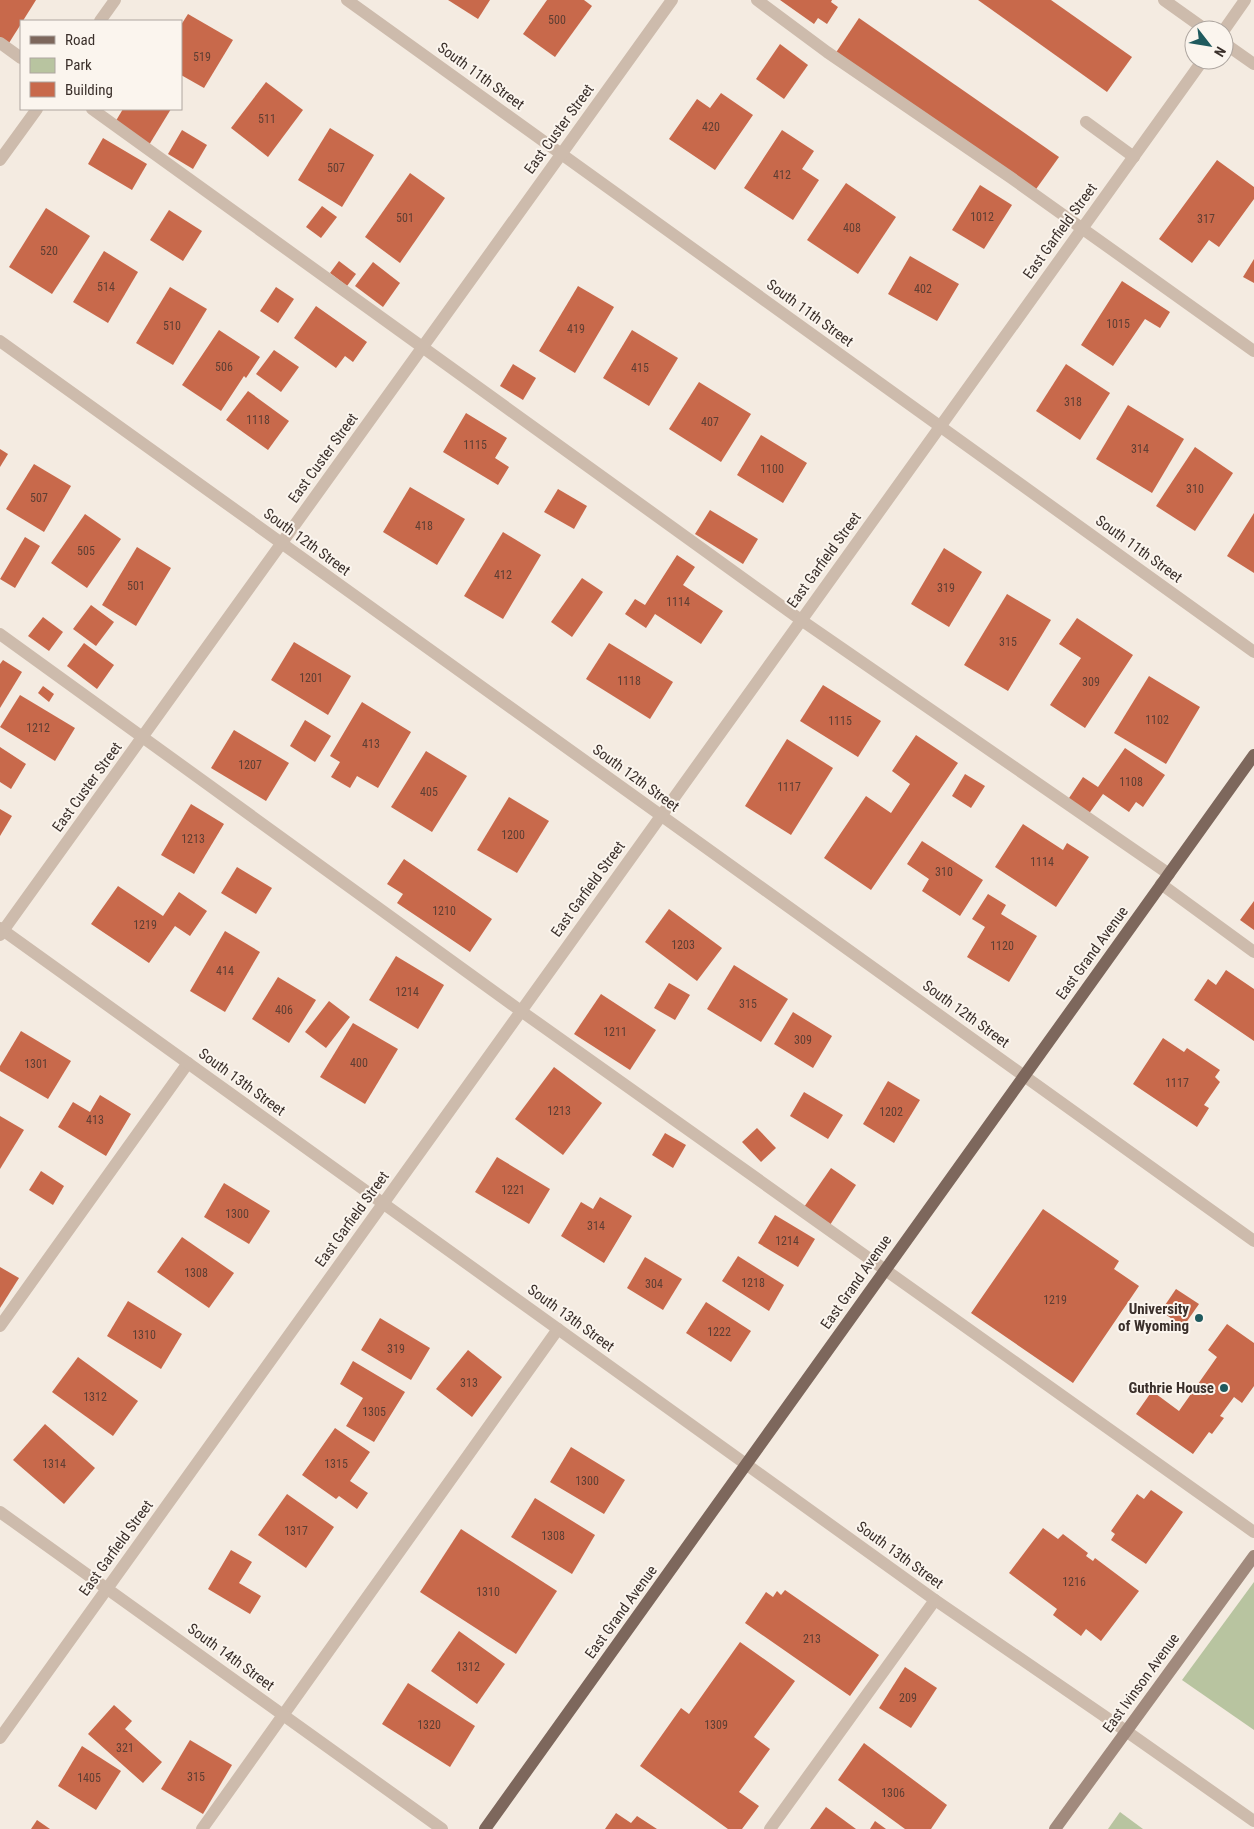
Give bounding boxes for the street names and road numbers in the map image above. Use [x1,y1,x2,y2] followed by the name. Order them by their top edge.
[434,39,528,113] street label: South 11th Street
[520,81,598,177] street label: East Custer Street
[1019,180,1101,282] street label: East Garfield Street
[763,276,857,350] street label: South 11th Street
[284,410,362,506] street label: East Custer Street
[260,505,354,579] street label: South 12th Street
[783,509,865,611] street label: East Garfield Street
[1092,512,1186,586] street label: South 11th Street
[48,739,126,835] street label: East Custer Street
[589,741,683,815] street label: South 12th Street
[547,838,629,940] street label: East Garfield Street
[1052,903,1132,1003] street label: East Grand Avenue
[919,977,1013,1051] street label: South 12th Street
[195,1045,289,1119] street label: South 13th Street
[311,1168,393,1270] street label: East Garfield Street
[817,1231,895,1333] street label: East Grand Avenue
[524,1281,618,1355] street label: South 13th Street
[75,1497,157,1599] street label: East Garfield Street
[853,1518,947,1592] street label: South 13th Street
[581,1562,661,1662] street label: East Grand Avenue
[184,1620,278,1694] street label: South 14th Street
[1099,1630,1183,1736] street label: East Ivinson Avenue

